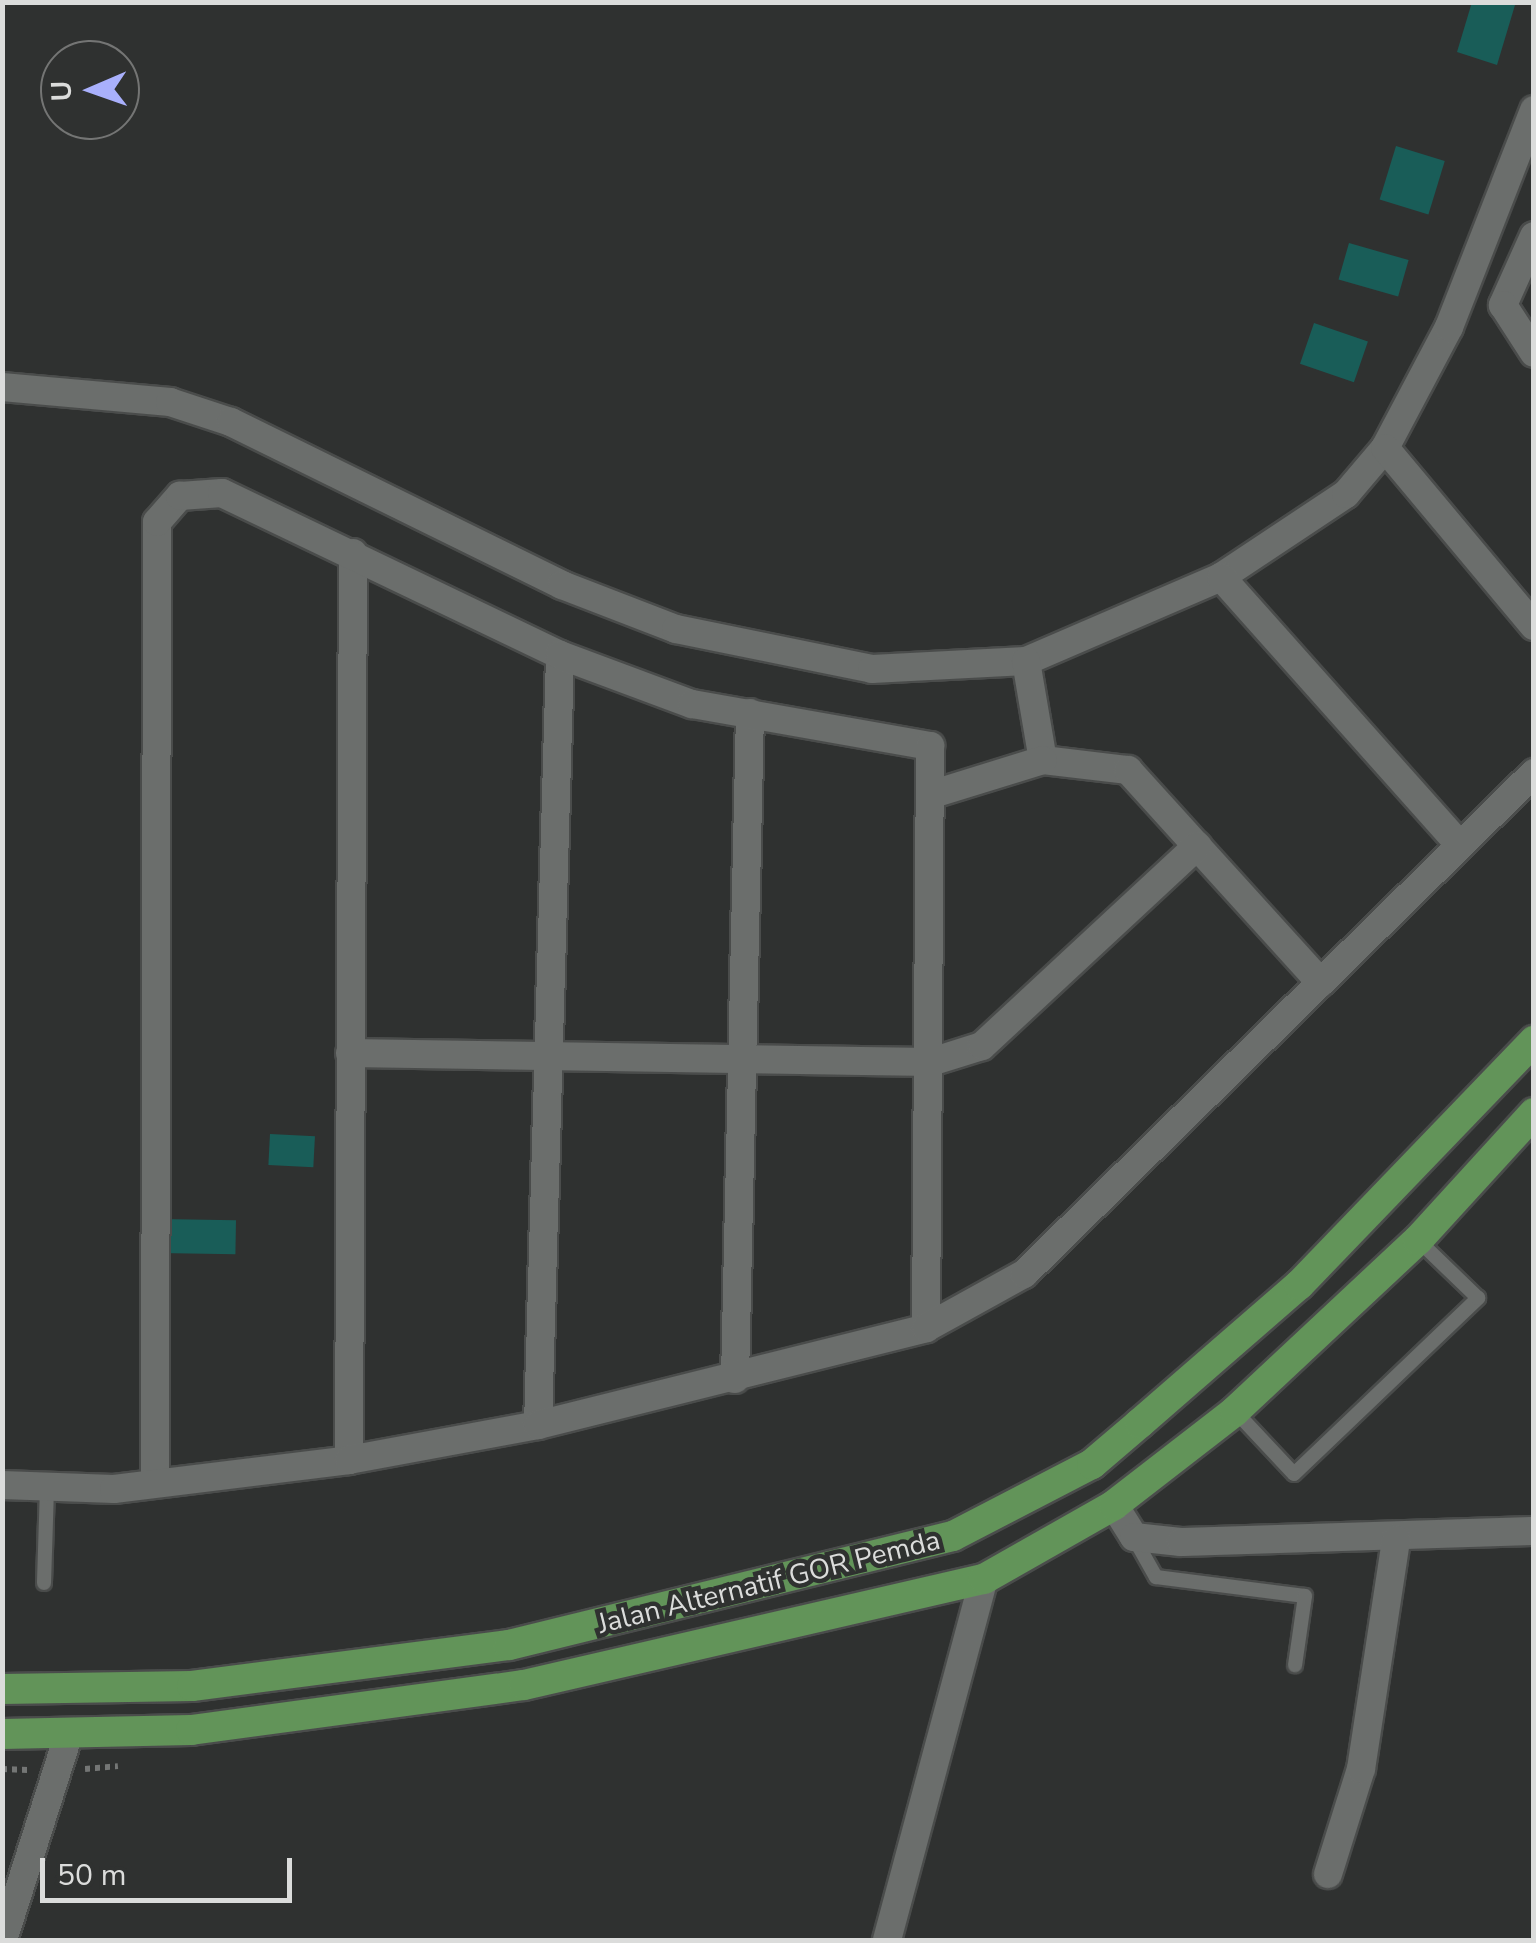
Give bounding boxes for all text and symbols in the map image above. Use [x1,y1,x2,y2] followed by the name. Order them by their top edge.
[40,40,140,140] north arrow
[43,80,81,102] text: U
[594,1523,944,1641] street label: Jalan Alternatif GOR Pemda
[45,1838,298,1900] scale bar
[57,1855,126,1896] text: 50 m

